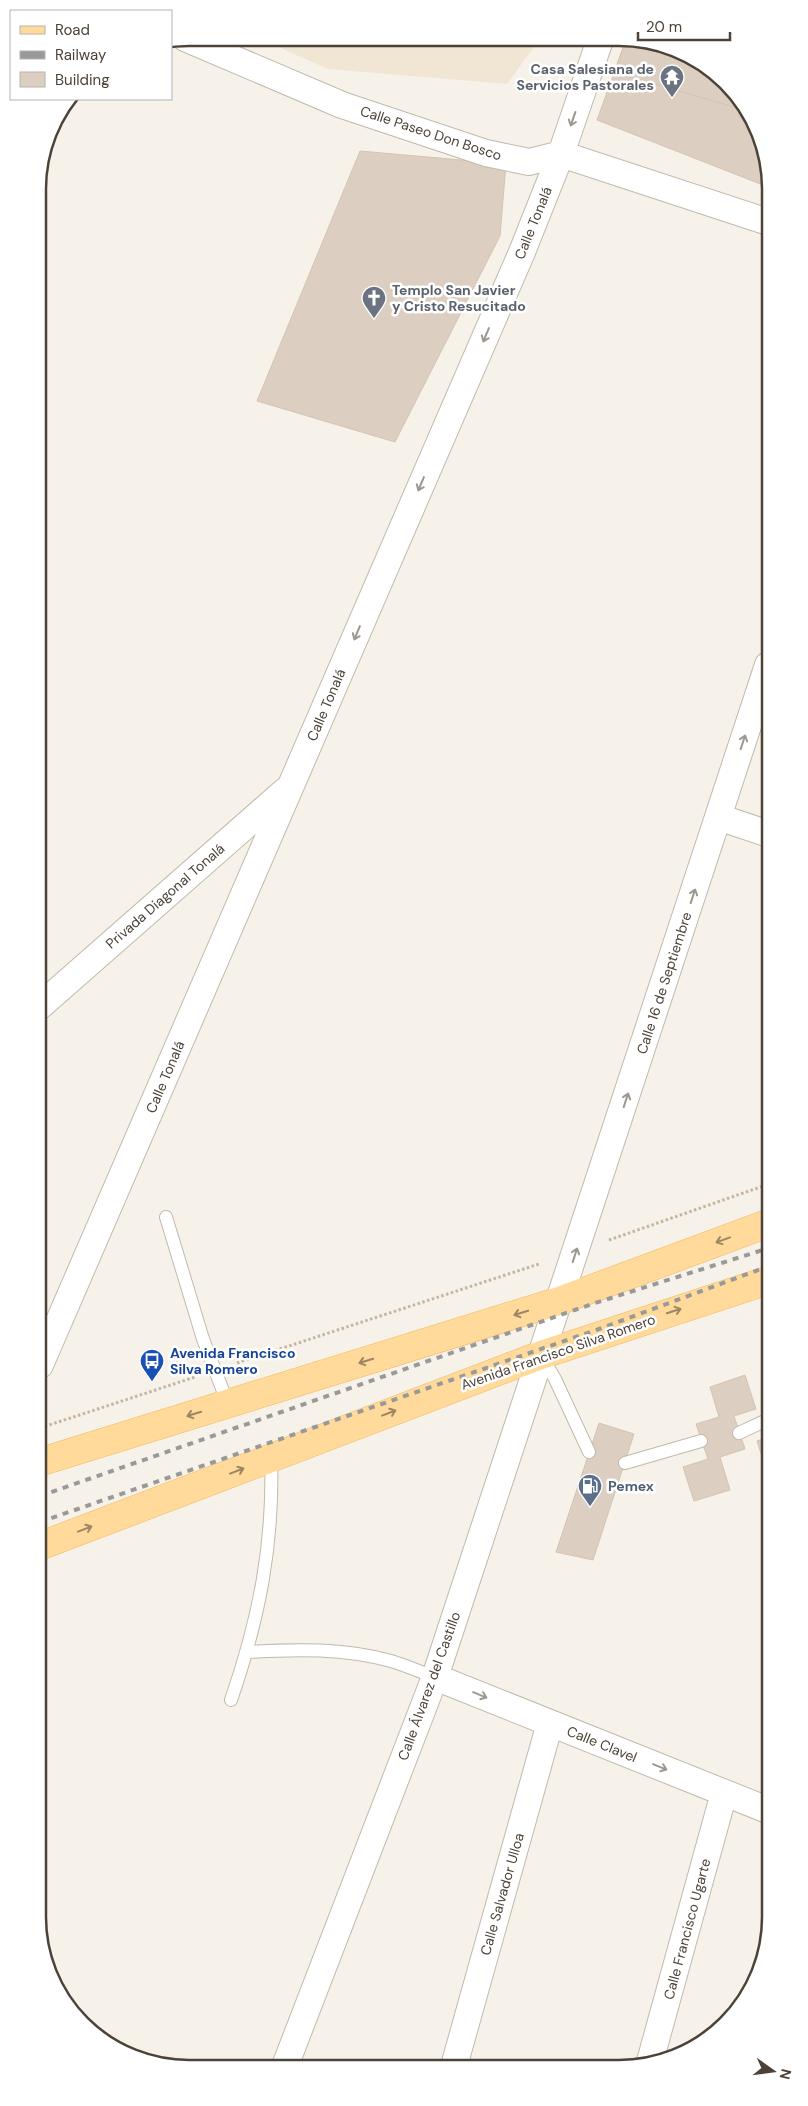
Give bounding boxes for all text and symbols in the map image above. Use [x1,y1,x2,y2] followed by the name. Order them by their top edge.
[10,10,172,100] legend
[638,10,730,42] scale bar
[646,17,682,37] text: 20 m
[55,20,90,40] text: Road
[55,45,107,65] text: Railway
[516,60,654,94] place label: Casa Salesiana de Servicios Pastorales
[659,64,685,98] temple icon: Casa Salesiana de Servicios Pastorales
[55,70,110,90] text: Building
[358,102,504,164] street label: Calle Paseo Don Bosco
[567,111,577,127] one-way arrow
[510,184,556,262] street label: Calle Tonalá
[392,281,526,315] place label: Templo San Javier y Cristo Resucitado
[361,285,387,319] church icon: Templo San Javier y Cristo Resucitado
[480,327,490,342] one-way arrow
[416,476,426,491] one-way arrow
[351,625,361,640] one-way arrow
[303,666,349,744] street label: Calle Tonalá
[739,734,748,750] one-way arrow
[102,839,228,953] street label: Privada Diagonal Tonalá
[688,888,698,904] one-way arrow
[633,910,695,1056] street label: Calle 16 de Septiembre
[142,1038,188,1116] street label: Calle Tonalá
[621,1093,631,1109] one-way arrow
[716,1236,732,1245] one-way arrow
[571,1247,580,1263] one-way arrow
[666,1306,682,1316] one-way arrow
[514,1308,530,1318] one-way arrow
[458,1310,658,1394] street label: Avenida Francisco Silva Romero
[170,1344,295,1378] place label: Avenida Francisco Silva Romero
[139,1348,165,1382] bus stop icon: Avenida Francisco Silva Romero
[358,1356,374,1366] one-way arrow
[381,1408,396,1417] one-way arrow
[187,1410,202,1419] one-way arrow
[229,1465,244,1475] one-way arrow
[577,1473,603,1507] fuel station icon: Pemex
[608,1477,654,1495] place label: Pemex
[77,1524,93,1533] one-way arrow
[394,1609,464,1763] street label: Calle Álvarez del Castillo
[472,1691,487,1700] one-way arrow
[564,1722,640,1766] street label: Calle Clavel
[652,1763,668,1772] one-way arrow
[476,1831,528,1957] street label: Calle Salvador Ulloa
[659,1856,715,2002] street label: Calle Francisco Ugarte
[748,2046,798,2096] north arrow
[776,2067,796,2081] text: N

